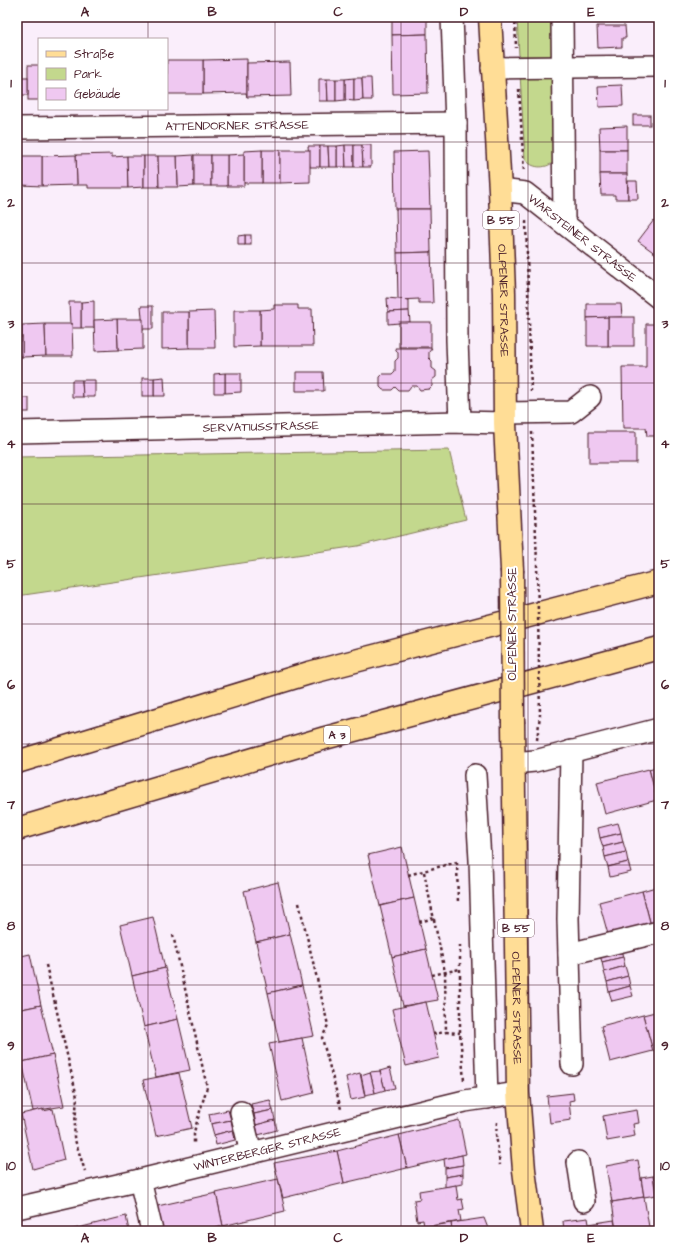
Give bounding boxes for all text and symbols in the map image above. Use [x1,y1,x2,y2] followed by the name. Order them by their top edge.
[81,3,90,21] text: A
[207,3,217,21] text: B
[333,3,343,21] text: C
[460,3,469,21] text: D
[587,3,595,21] text: E
[38,38,168,110] legend
[74,46,115,63] text: Straße
[74,66,102,83] text: Park
[10,74,12,92] text: 1
[664,74,666,92] text: 1
[74,86,121,103] text: Gebäude
[165,116,309,135] street label: ATTENDORNER STRASSE
[524,190,640,286] street label: WARSTEINER STRASSE
[6,194,15,212] text: 2
[660,194,669,212] text: 2
[483,211,519,229] road number: B 55
[494,244,513,357] street label: OLPENER STRASSE
[7,315,15,333] text: 3
[661,315,669,333] text: 3
[203,417,319,436] street label: SERVATIUSSTRASSE
[7,435,16,453] text: 4
[661,435,670,453] text: 4
[6,555,16,573] text: 5
[660,555,670,573] text: 5
[504,567,521,681] street label: OLPENER STRASSE
[7,676,16,694] text: 6
[661,676,670,694] text: 6
[324,726,350,744] road number: A 3
[6,796,16,814] text: 7
[660,796,670,814] text: 7
[7,917,16,935] text: 8
[661,917,670,935] text: 8
[498,919,534,937] road number: B 55
[508,951,526,1065] street label: OLPENER STRASSE
[7,1037,15,1055] text: 9
[661,1037,669,1055] text: 9
[192,1123,342,1175] street label: WINTERBERGER STRASSE
[6,1157,17,1175] text: 10
[660,1157,671,1175] text: 10
[81,1229,90,1247] text: A
[207,1229,217,1247] text: B
[333,1229,343,1247] text: C
[460,1229,469,1247] text: D
[587,1229,595,1247] text: E

